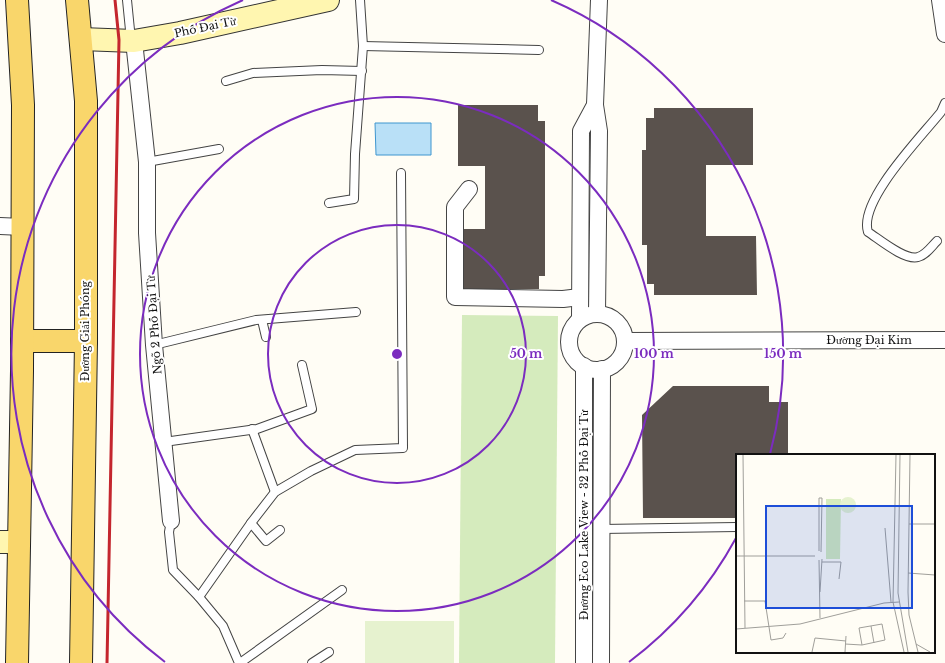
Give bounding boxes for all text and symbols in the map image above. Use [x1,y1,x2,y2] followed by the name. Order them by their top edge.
[173,13,238,40] street label: Phố Đại Từ
[143,274,164,375] street label: Ngõ 2 Phố Đại Từ
[78,280,92,381] street label: Đường Giải Phóng
[826,333,912,347] street label: Đường Đại Kim
[510,346,543,361] text: 50 m
[634,346,675,361] text: 100 m
[764,346,803,361] text: 150 m
[390,347,404,361] centre of rings
[577,409,591,620] street label: Đường Eco Lake View - 32 Phố Đại Từ
[736,454,935,653] inset map

